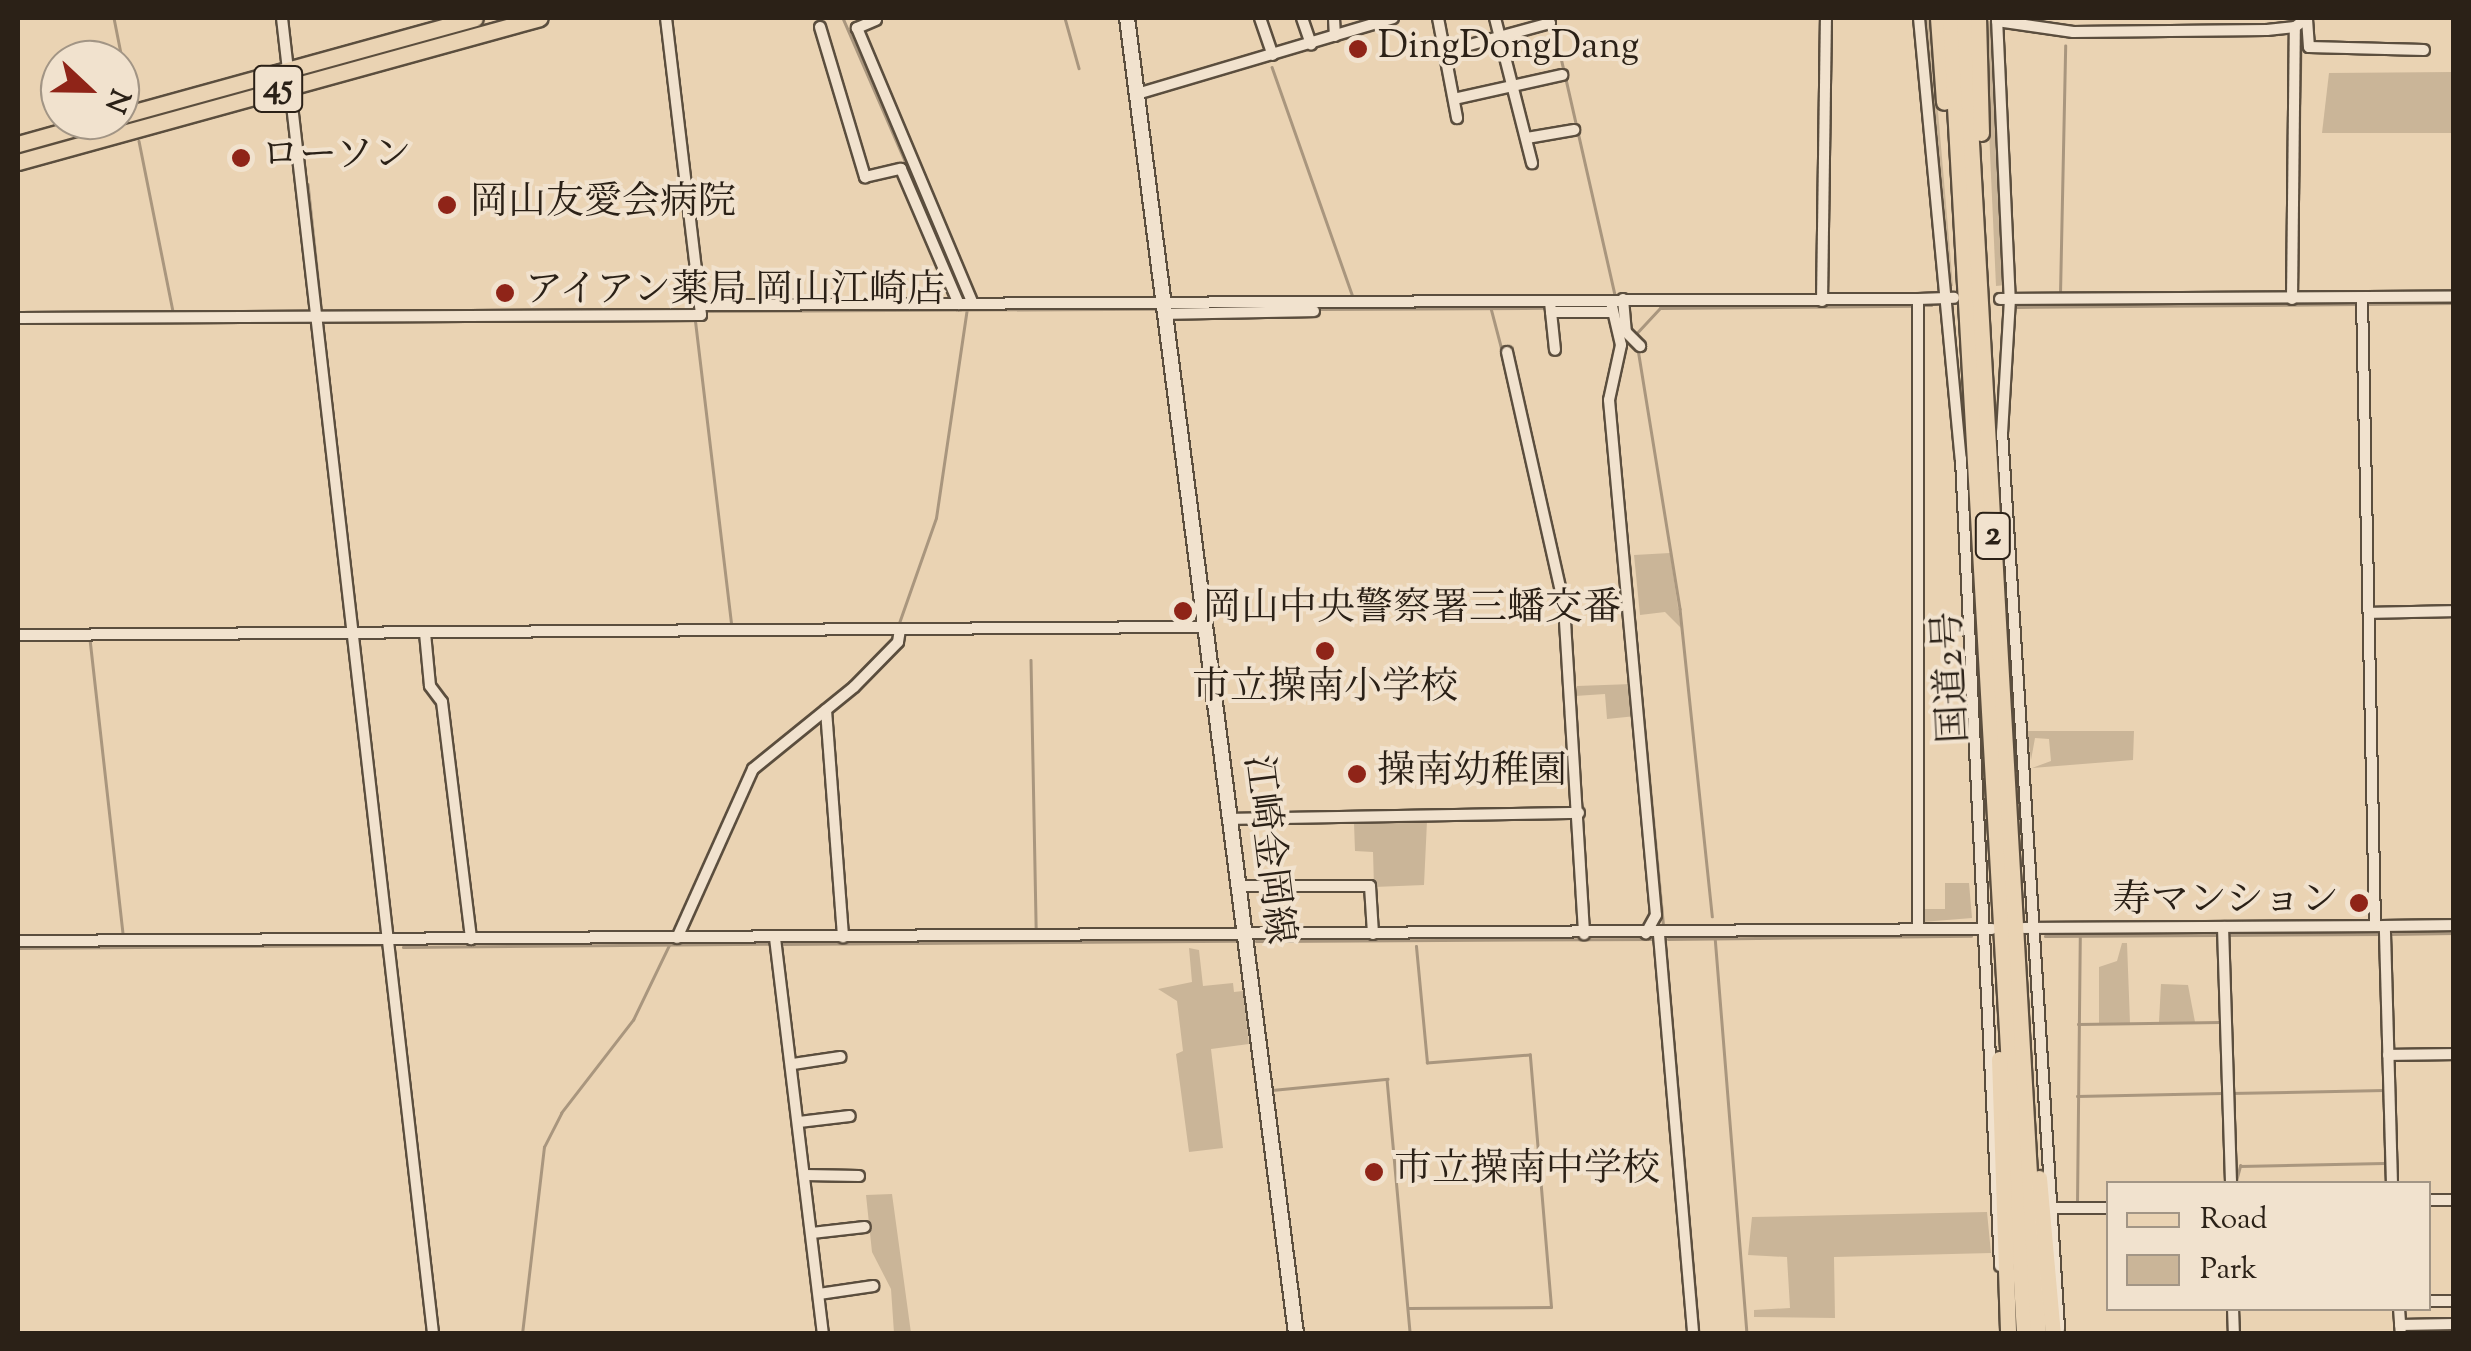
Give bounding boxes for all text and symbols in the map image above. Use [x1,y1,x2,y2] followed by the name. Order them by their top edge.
[1378,26,1639,72] place label: DingDongDang
[1347,38,1369,60] marker: DingDongDang
[40,40,140,140] north arrow
[253,59,303,119] road number: 45
[93,83,139,118] text: N
[261,135,413,181] place label: ローソン
[230,147,252,169] marker: ローソン
[470,182,736,228] place label: 岡山友愛会病院
[434,192,460,218] marker: 岡山友愛会病院
[525,270,951,316] place label: アイアン薬局 岡山江崎店
[494,282,516,304] marker: アイアン薬局 岡山江崎店
[1973,506,2013,566] road number: 2
[1203,588,1621,634] place label: 岡山中央警察署三蟠交番
[1172,600,1194,622] marker: 岡山中央警察署三蟠交番
[1928,610,1980,744] street label: 国道2号
[1314,640,1336,662] marker: 市立操南小学校
[1192,667,1458,713] place label: 市立操南小学校
[1377,751,1567,797] place label: 操南幼稚園
[1232,753,1300,947] street label: 江崎金岡線
[1346,763,1368,785] marker: 操南幼稚園
[2111,880,2339,926] place label: 寿マンション
[2348,892,2370,914] marker: 寿マンション
[1394,1149,1660,1195] place label: 市立操南中学校
[1363,1161,1385,1183] marker: 市立操南中学校
[2106,1181,2431,1311] legend
[2200,1199,2267,1242] text: Road
[2200,1249,2257,1292] text: Park

